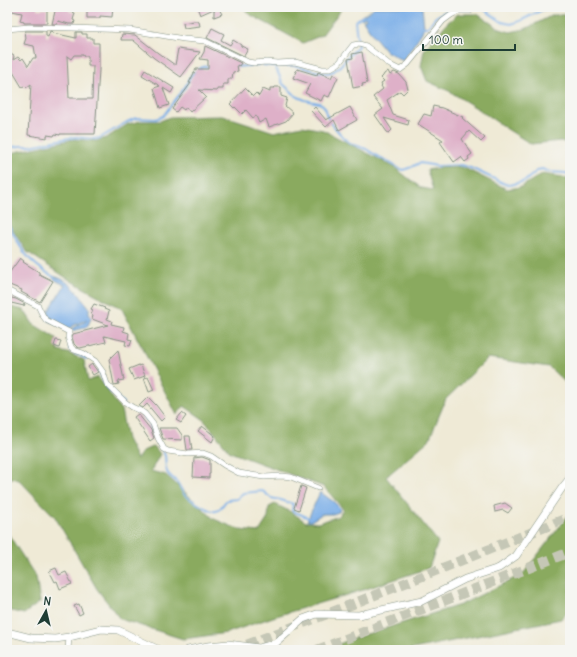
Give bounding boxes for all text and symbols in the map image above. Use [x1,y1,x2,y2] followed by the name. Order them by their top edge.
[423,26,515,52] scale bar
[429,32,463,47] text: 100 m
[26,591,66,631] north arrow
[43,594,52,609] text: N

